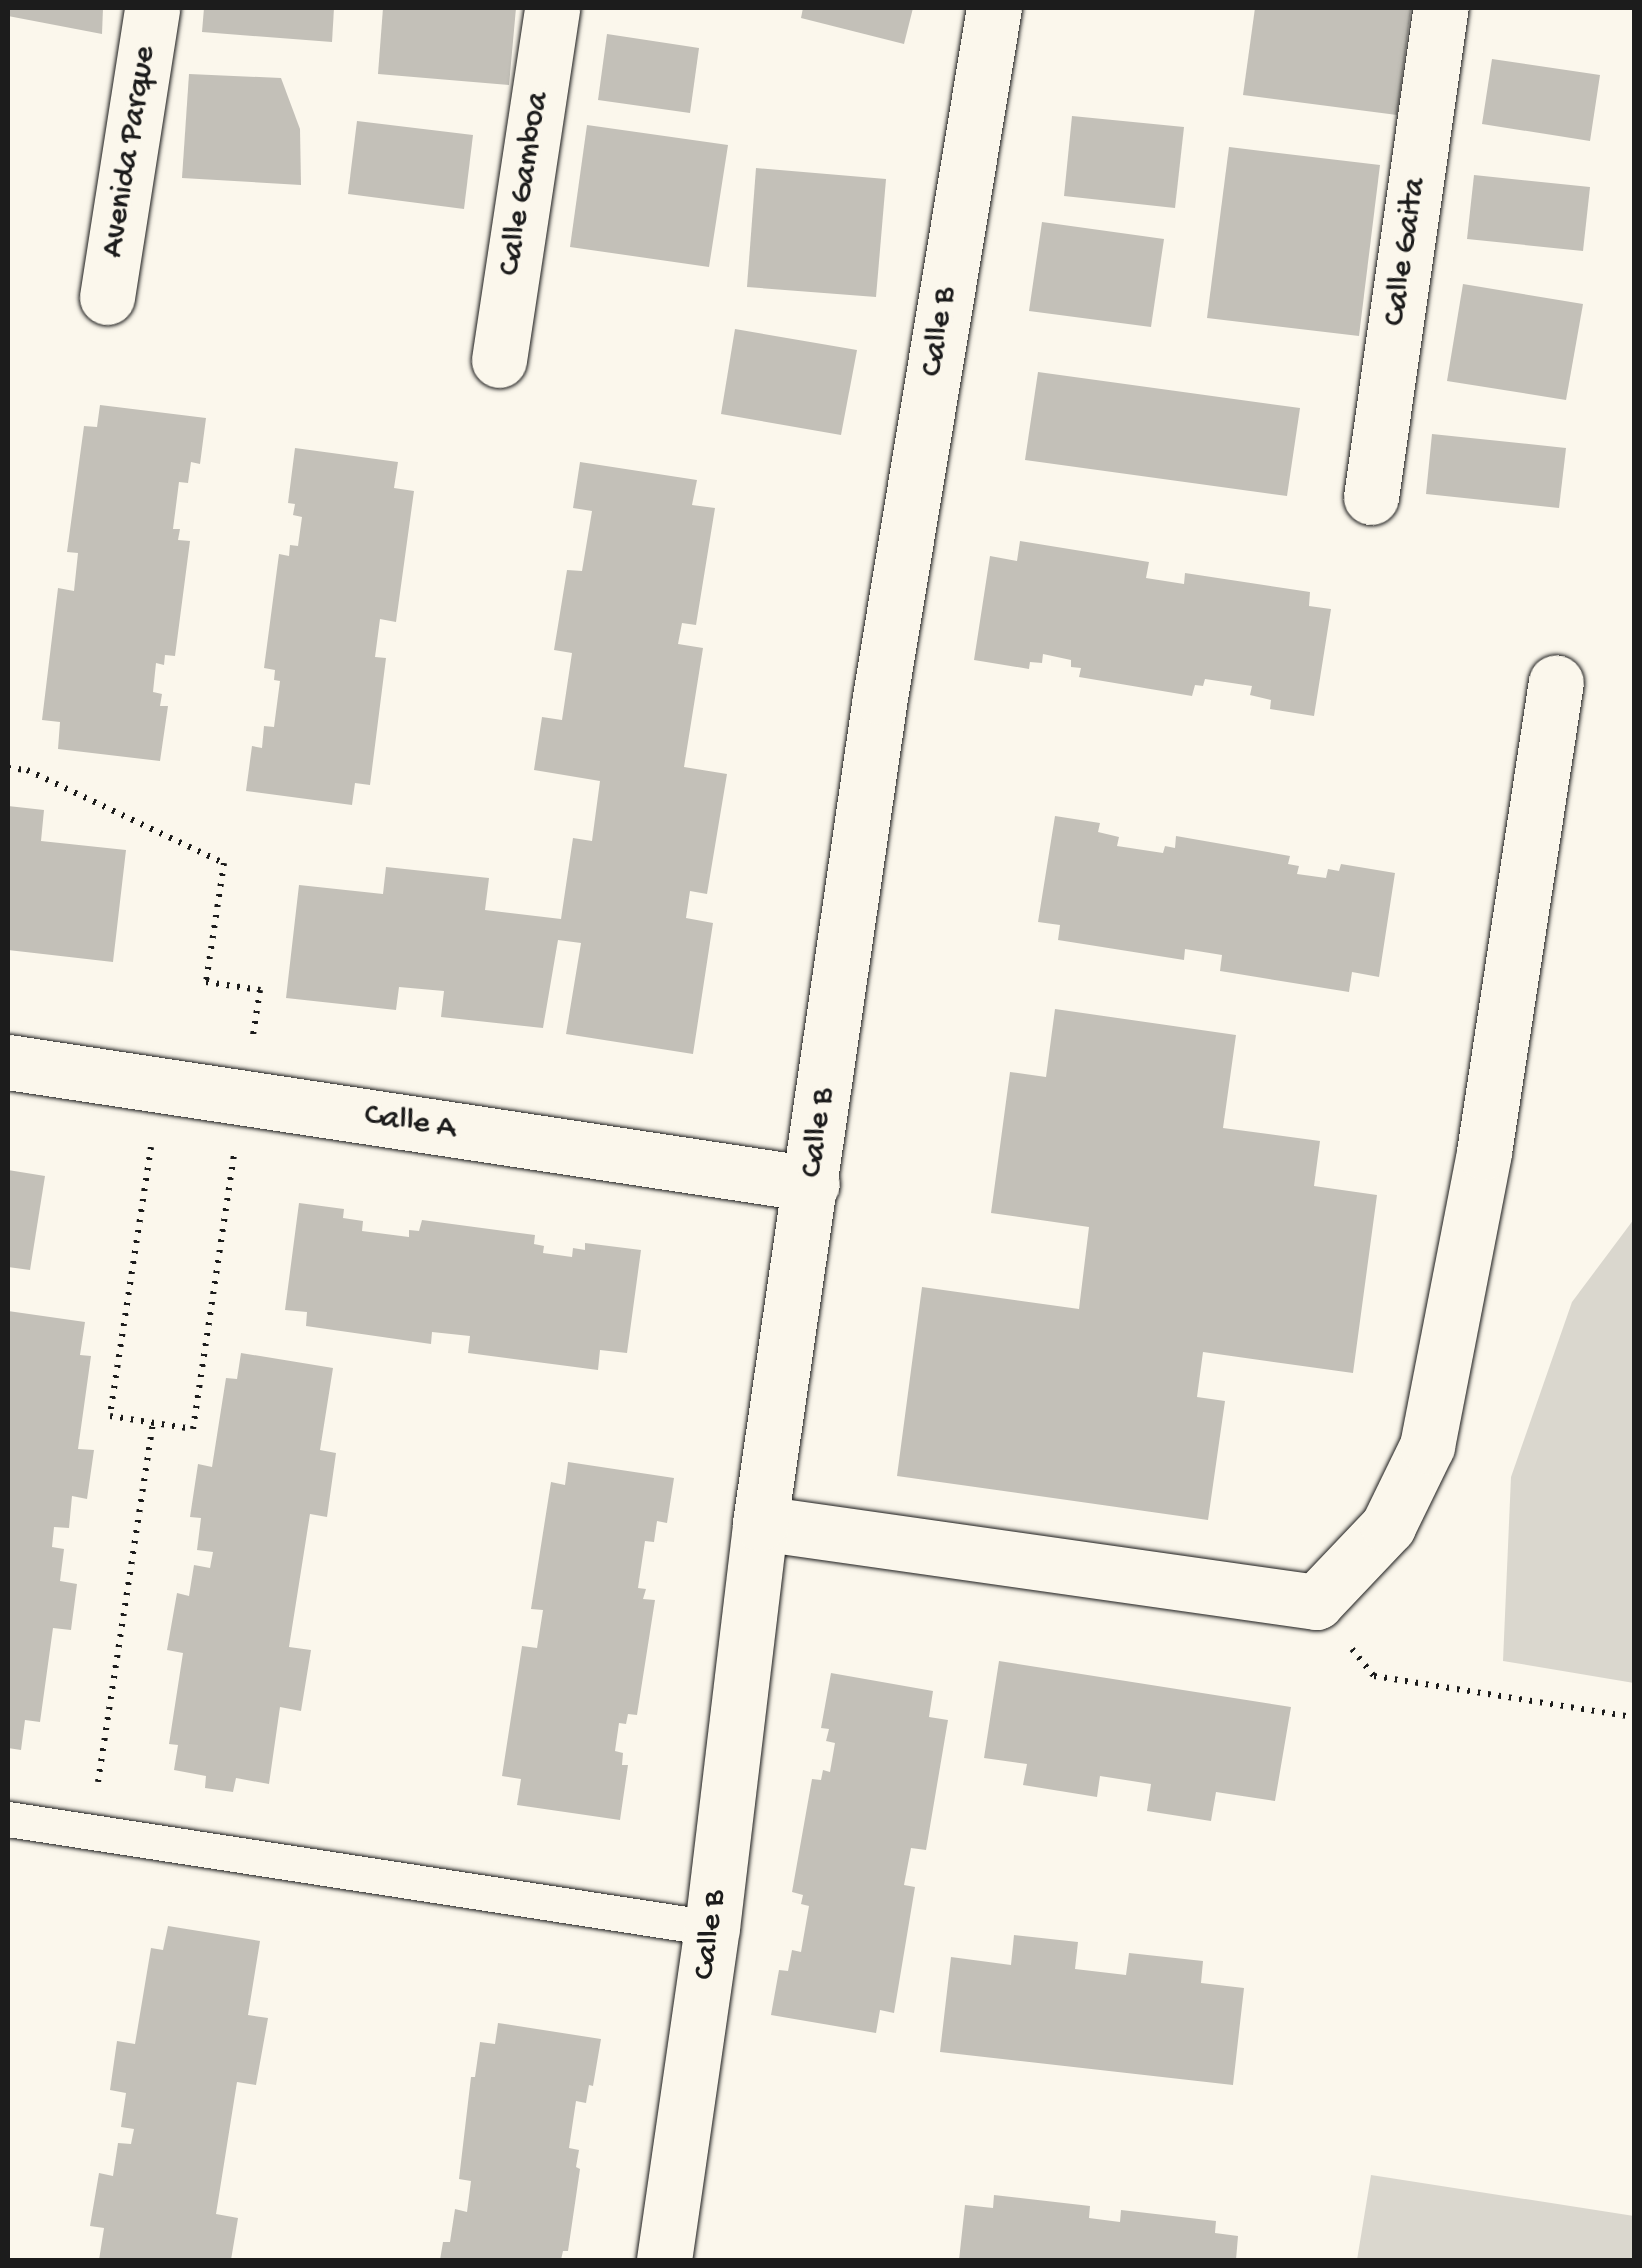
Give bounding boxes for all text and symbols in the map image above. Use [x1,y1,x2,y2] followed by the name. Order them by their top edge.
[94,44,166,260] street label: Avenida Parque
[492,90,558,278] street label: Calle Gamboa
[1377,176,1435,328] street label: Calle Gaita
[914,285,966,379] street label: Calle B
[794,1086,844,1180] street label: Calle B
[361,1097,459,1149] street label: Calle A
[686,1888,736,1982] street label: Calle B

